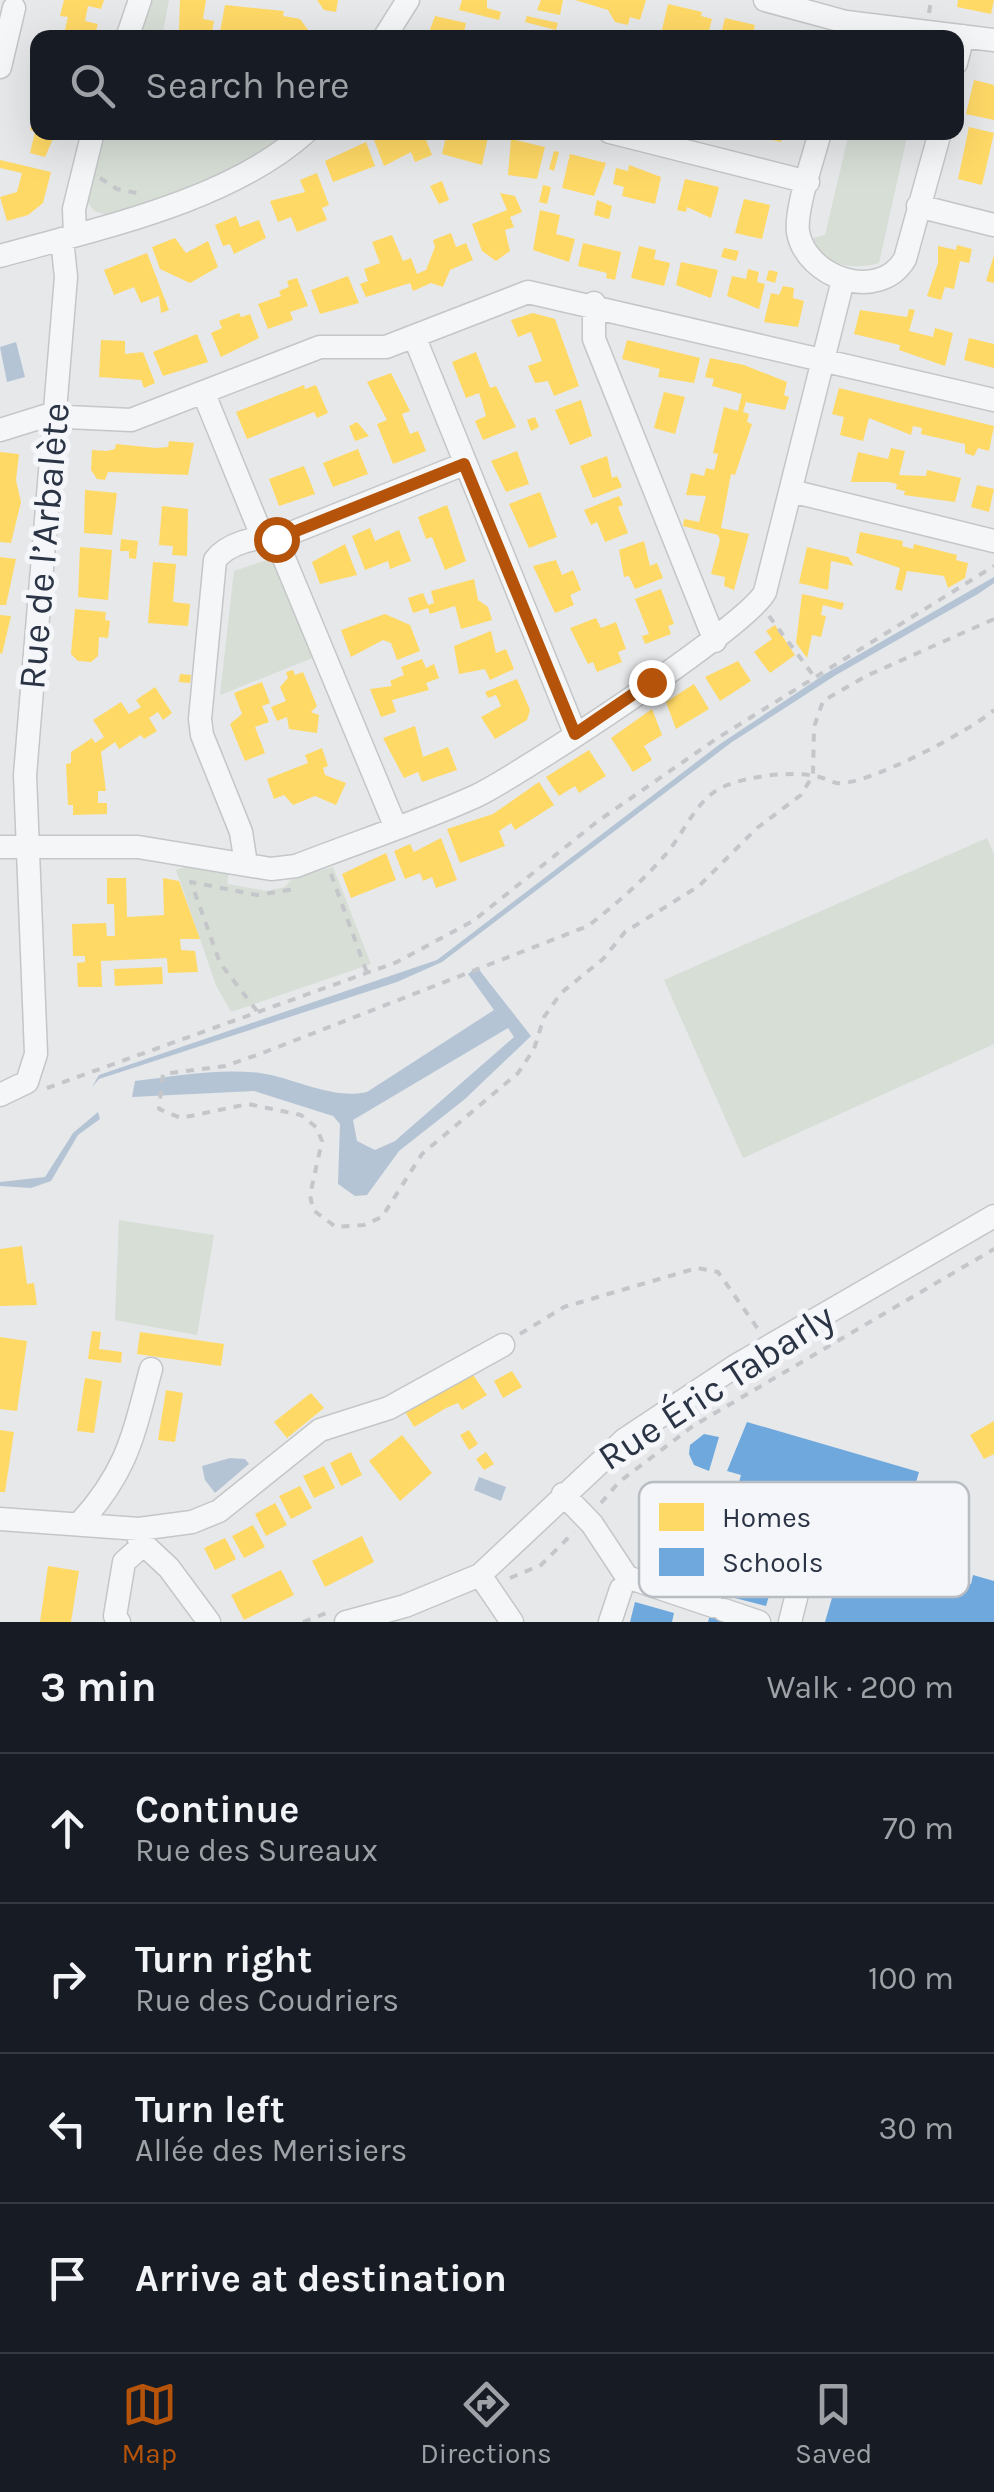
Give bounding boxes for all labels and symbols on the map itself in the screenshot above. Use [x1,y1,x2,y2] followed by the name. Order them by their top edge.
[9,401,79,691] street label: Rue de l’Arbalète
[254,517,300,563] route start
[629,660,675,706] route end
[589,1293,843,1480] street label: Rue Éric Tabarly
[639,1482,969,1597] legend
[722,1501,811,1534] text: Homes
[722,1546,823,1579] text: Schools

